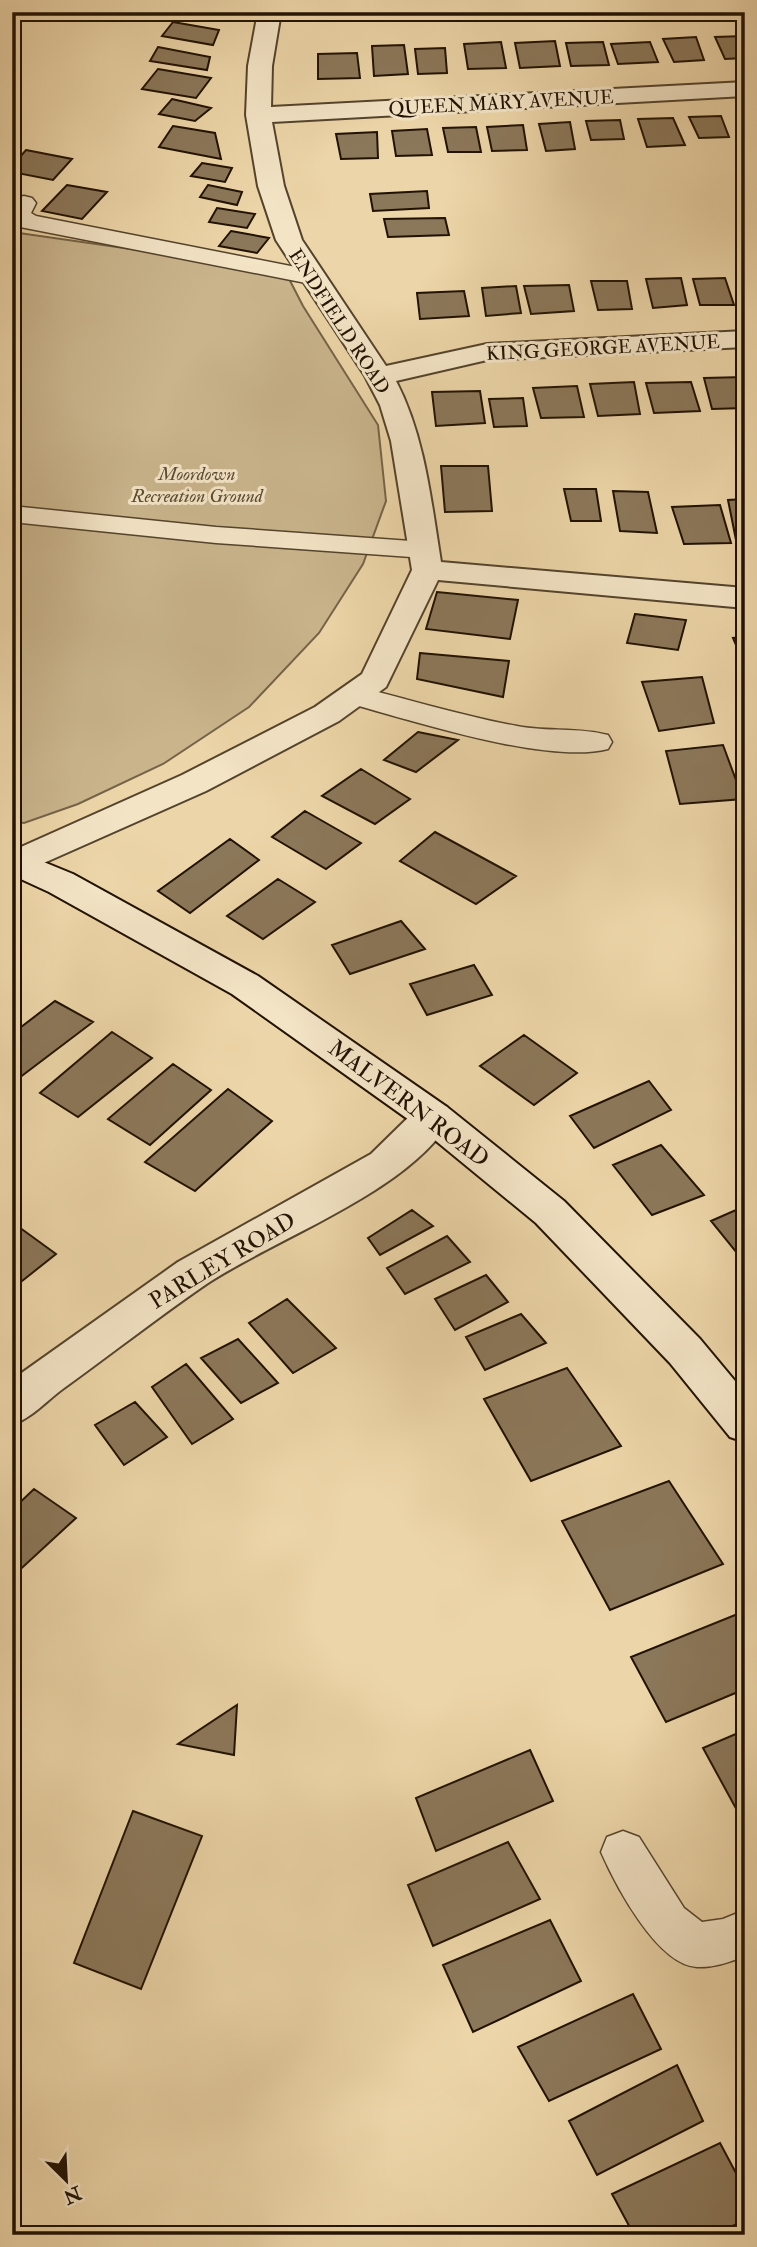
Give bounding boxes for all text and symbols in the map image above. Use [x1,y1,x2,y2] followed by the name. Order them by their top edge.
[388,85,615,121] street label: QUEEN MARY AVENUE
[283,244,395,399] street label: ENDFIELD ROAD
[486,330,721,366] street label: KING GEORGE AVENUE
[130,462,264,508] park label: Moordown Recreation Ground
[322,1033,495,1173] street label: MALVERN ROAD
[144,1205,301,1315] street label: PARLEY ROAD
[32,2146,102,2216] north arrow
[59,2180,86,2209] text: N

